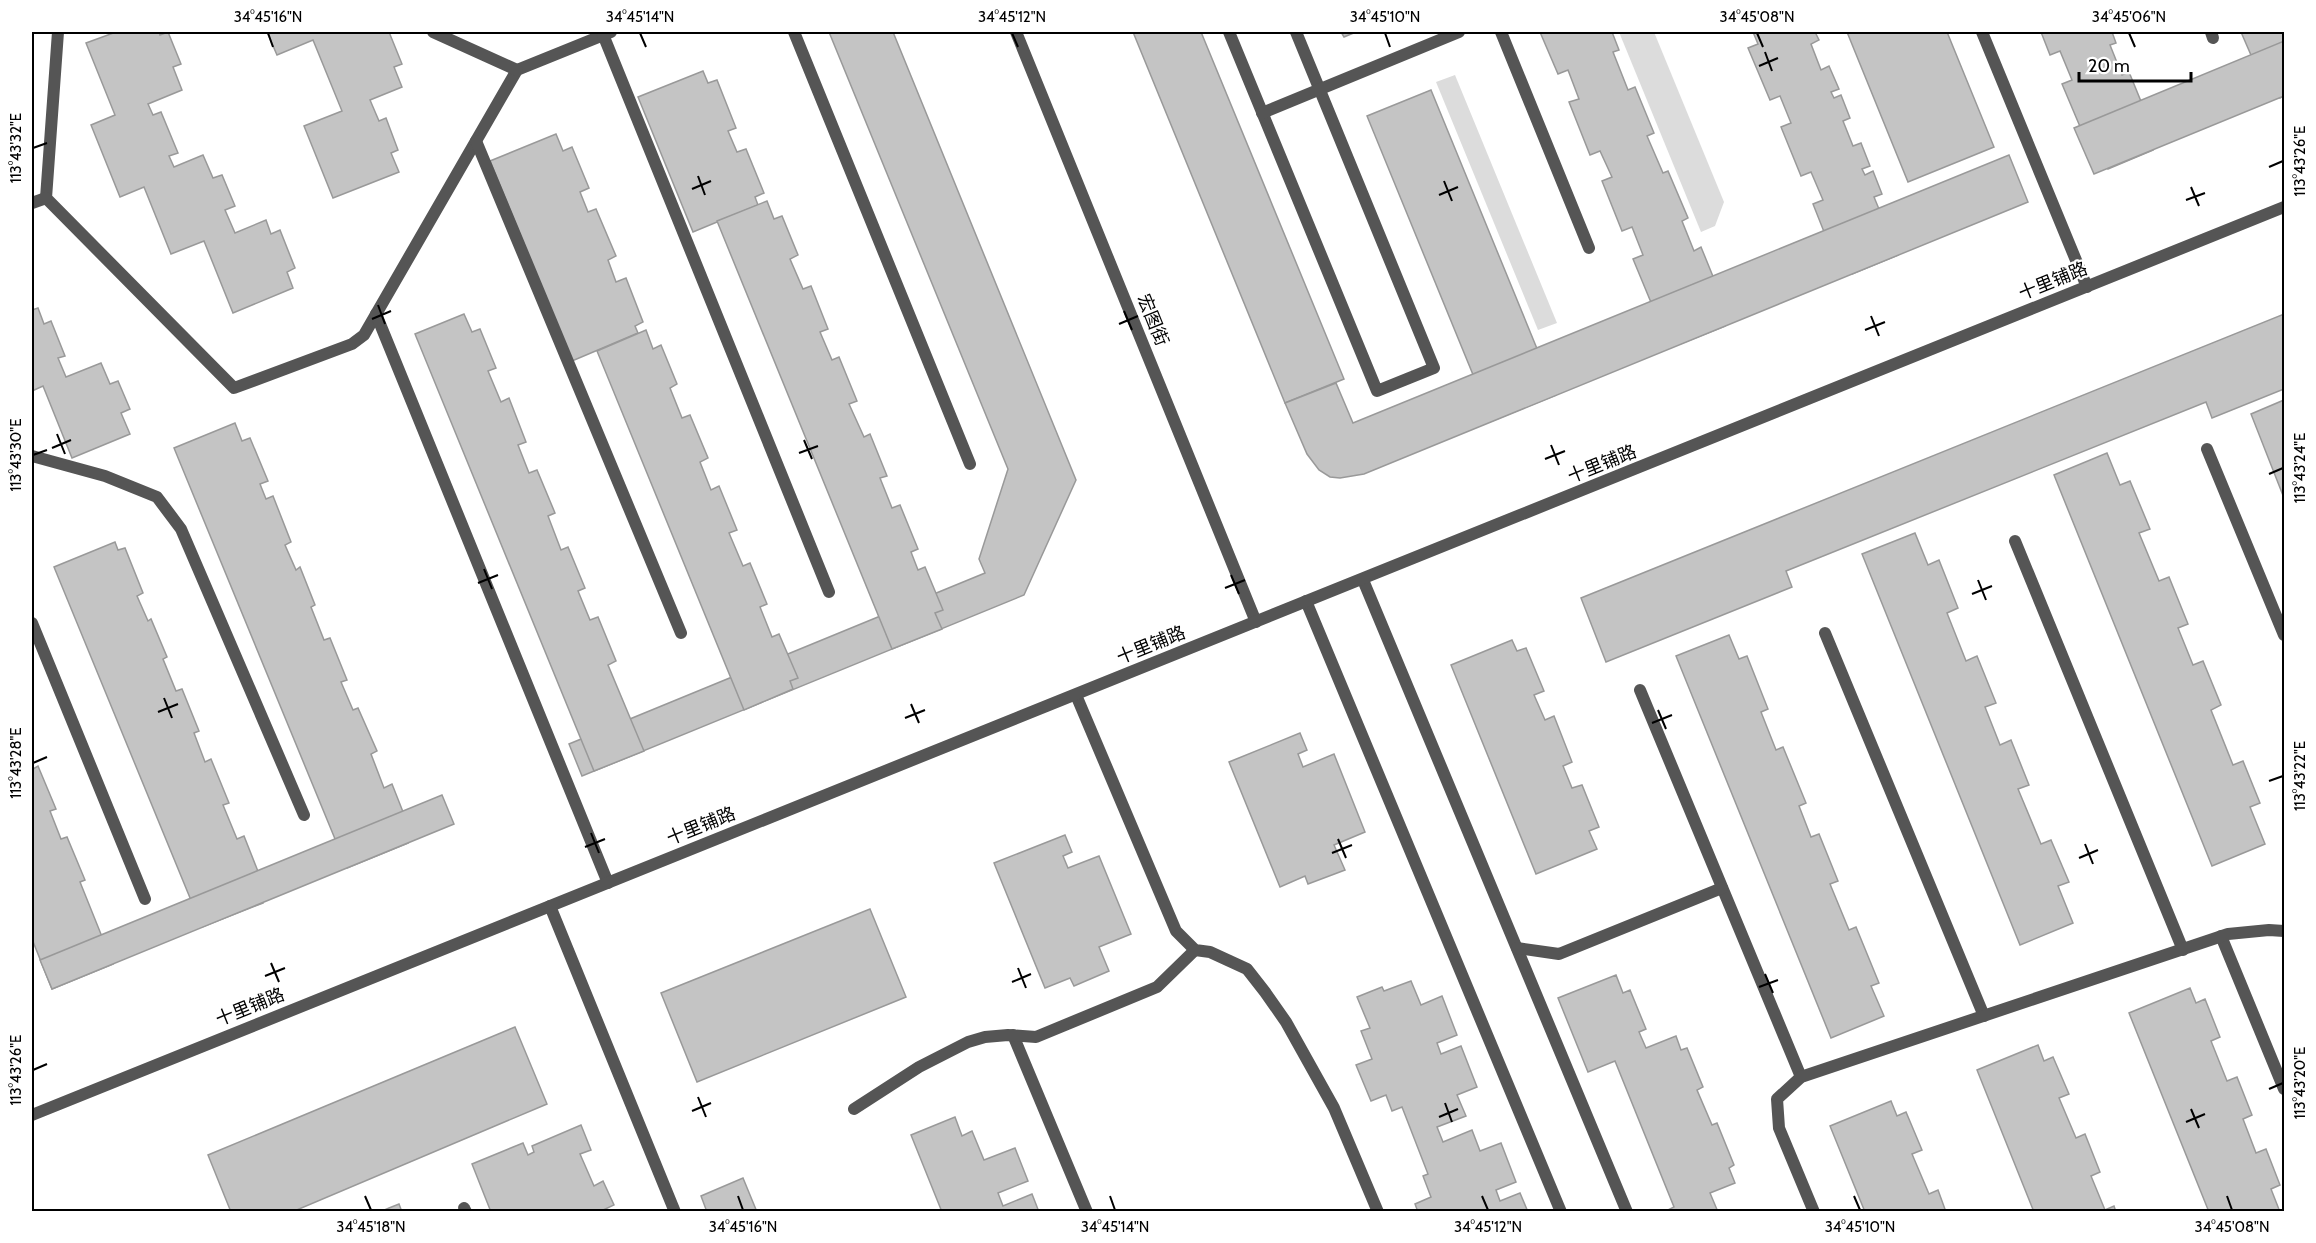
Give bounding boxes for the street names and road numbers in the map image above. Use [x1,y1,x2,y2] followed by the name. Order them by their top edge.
[2016,257,2090,305] street label: 十里铺路
[1133,291,1173,349] street label: 宏图街
[1565,440,1639,488] street label: 十里铺路
[1114,621,1188,669] street label: 十里铺路
[664,802,738,850] street label: 十里铺路
[213,983,287,1031] street label: 十里铺路

